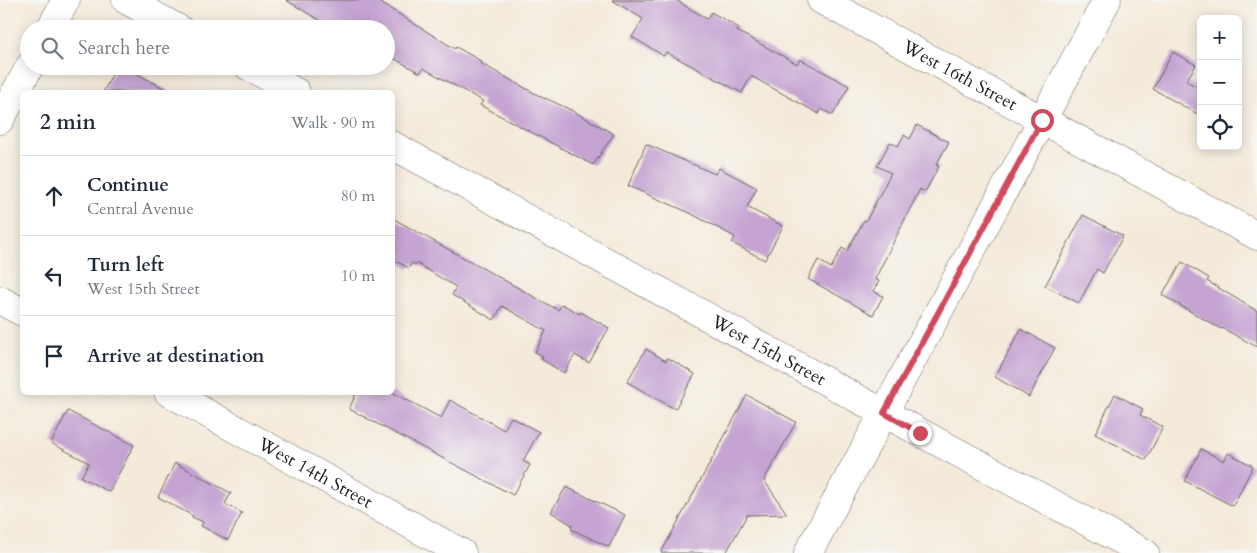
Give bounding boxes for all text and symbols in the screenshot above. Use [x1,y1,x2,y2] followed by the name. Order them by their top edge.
[1197,15,1242,150] map controls
[1197,15,1242,60] button: +
[20,20,395,75] search box
[38,34,66,62] icon: search
[897,34,1022,117] street label: West 16th Street
[78,35,170,61] text: Search here
[1197,60,1242,105] button: −
[1197,105,1242,150] button: locate
[40,108,96,137] text: 2 min
[1031,109,1054,132] route start
[291,112,375,134] text: Walk · 90 m
[87,172,169,198] text: Continue
[40,182,68,210] icon: ahead
[341,185,375,207] text: 80 m
[87,198,194,220] text: Central Avenue
[87,252,164,278] text: Turn left
[40,262,68,290] icon: left
[341,265,375,287] text: 10 m
[87,278,200,300] text: West 15th Street
[706,309,830,392] street label: West 15th Street
[40,342,68,370] icon: arrive
[87,343,264,369] text: Arrive at destination
[909,422,932,445] route end
[253,431,377,515] street label: West 14th Street

